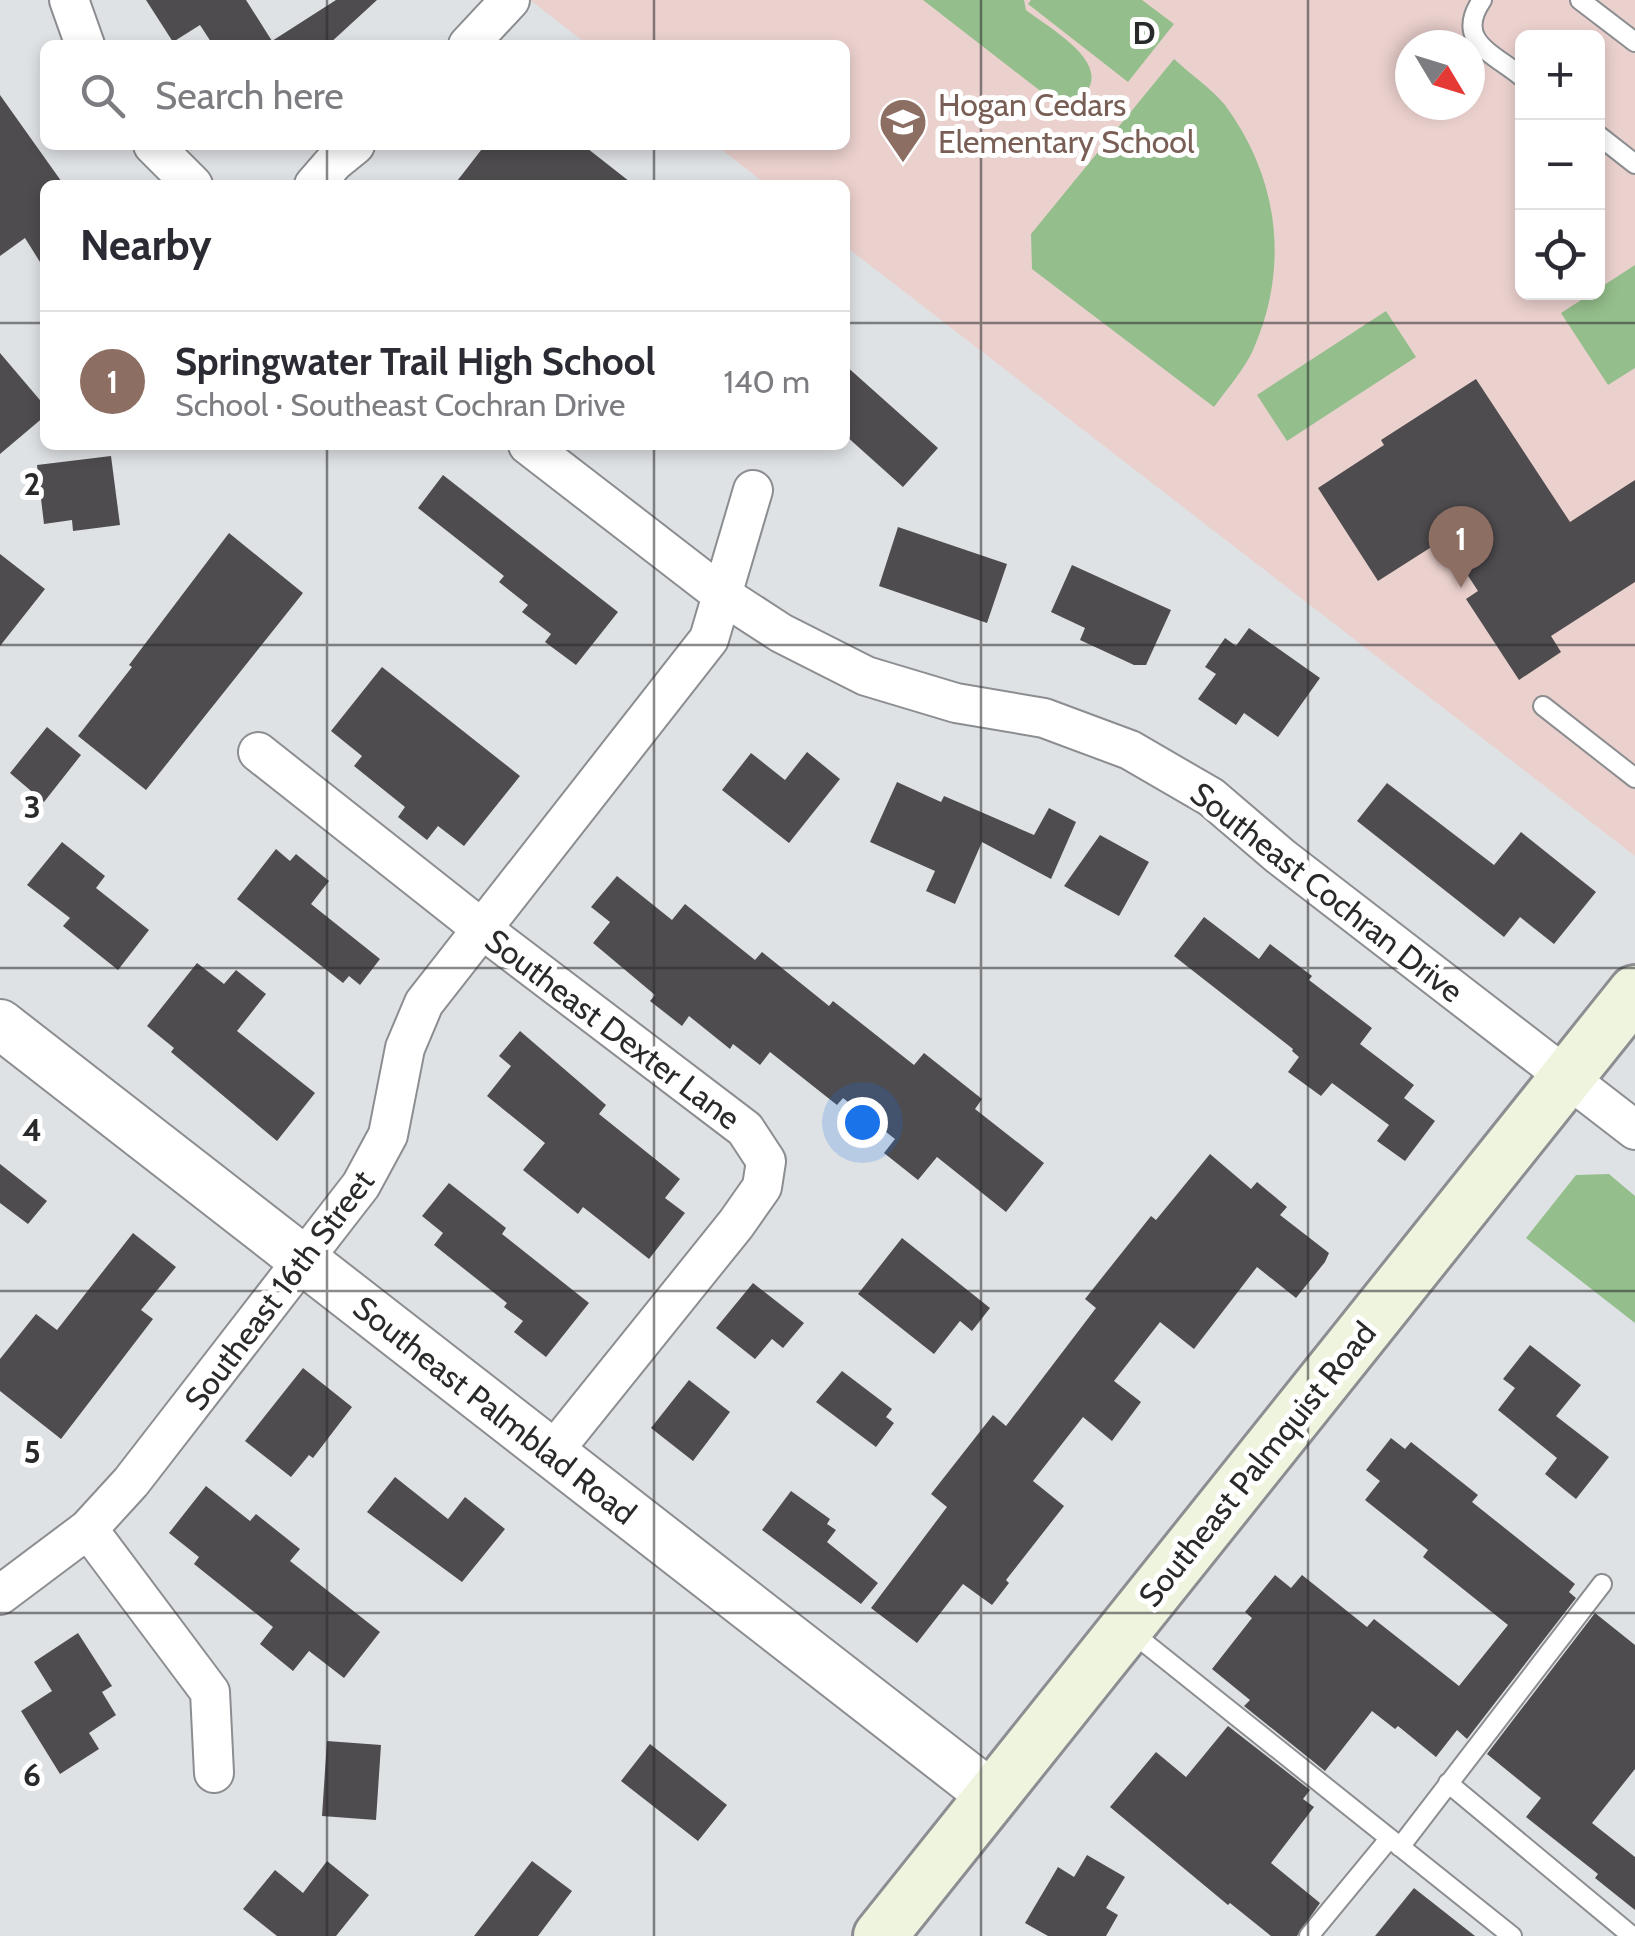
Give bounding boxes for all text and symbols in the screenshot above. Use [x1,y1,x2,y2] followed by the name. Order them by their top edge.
[1132,13,1156,52] text: D
[1395,30,1485,120] north arrow
[1515,30,1605,300] map controls
[1515,30,1605,120] button: +
[40,40,850,150] search box
[75,68,130,123] icon: search
[155,72,344,119] text: Search here
[938,85,1195,161] place label: Hogan Cedars Elementary School
[877,96,929,164] school or university icon: Hogan Cedars Elementary School
[1515,120,1605,210] button: −
[1515,210,1605,300] button: locate
[80,219,212,271] text: Nearby
[175,338,655,385] text: Springwater Trail High School
[107,362,118,401] text: 1
[723,362,810,401] text: 140 m
[175,385,625,424] text: School · Southeast Cochran Drive
[24,464,40,503] text: 2
[1428,506,1494,588] pin: 1
[1183,774,1471,1010] street label: Southeast Cochran Drive
[23,787,41,826] text: 3
[478,921,748,1137] street label: Southeast Dexter Lane
[837,1097,888,1148] your location
[22,1110,42,1149] text: 4
[176,1162,382,1418] street label: Southeast 16th Street
[346,1287,644,1533] street label: Southeast Palmblad Road
[1130,1314,1384,1614] street label: Southeast Palmquist Road
[23,1432,41,1471] text: 5
[23,1755,41,1794] text: 6

